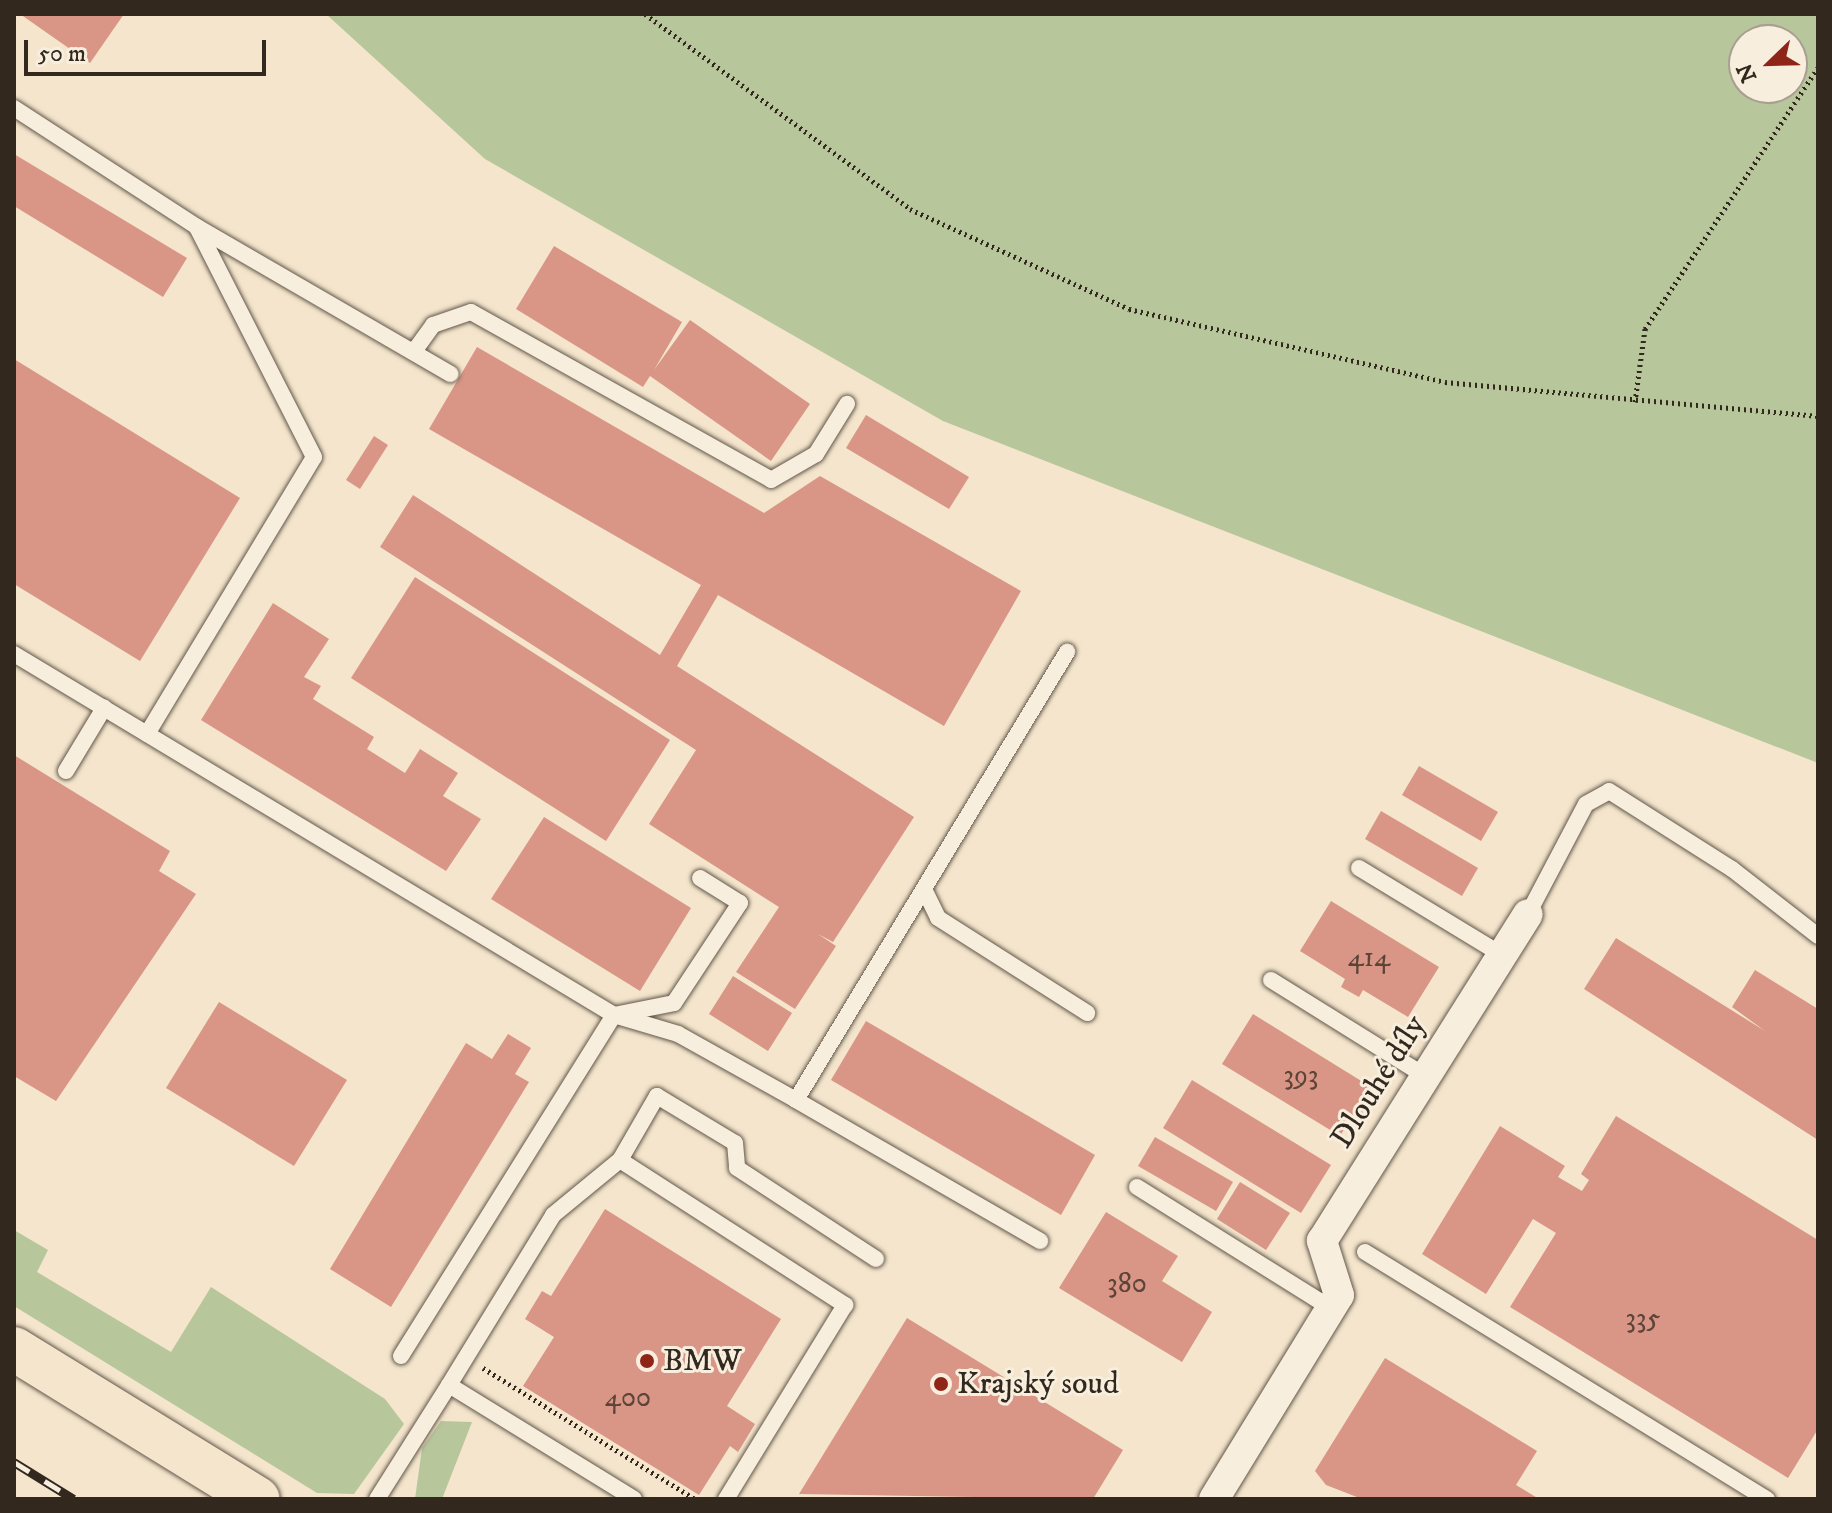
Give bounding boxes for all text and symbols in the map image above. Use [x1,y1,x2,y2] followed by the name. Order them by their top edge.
[28,24,270,74] scale bar
[1728,24,1808,104] north arrow
[38,39,86,69] text: 50 m
[1731,59,1763,86] text: N
[1348,941,1390,975] house number: 414
[1323,1008,1435,1156] street label: Dlouhé díly
[1284,1059,1318,1093] house number: 393
[1107,1267,1147,1301] house number: 380
[1626,1302,1660,1336] house number: 335
[663,1342,742,1380] place label: BMW
[638,1352,656,1370] marker: BMW
[957,1365,1119,1403] place label: Krajský soud
[932,1375,950,1393] marker: Krajský soud
[605,1381,651,1415] house number: 400

